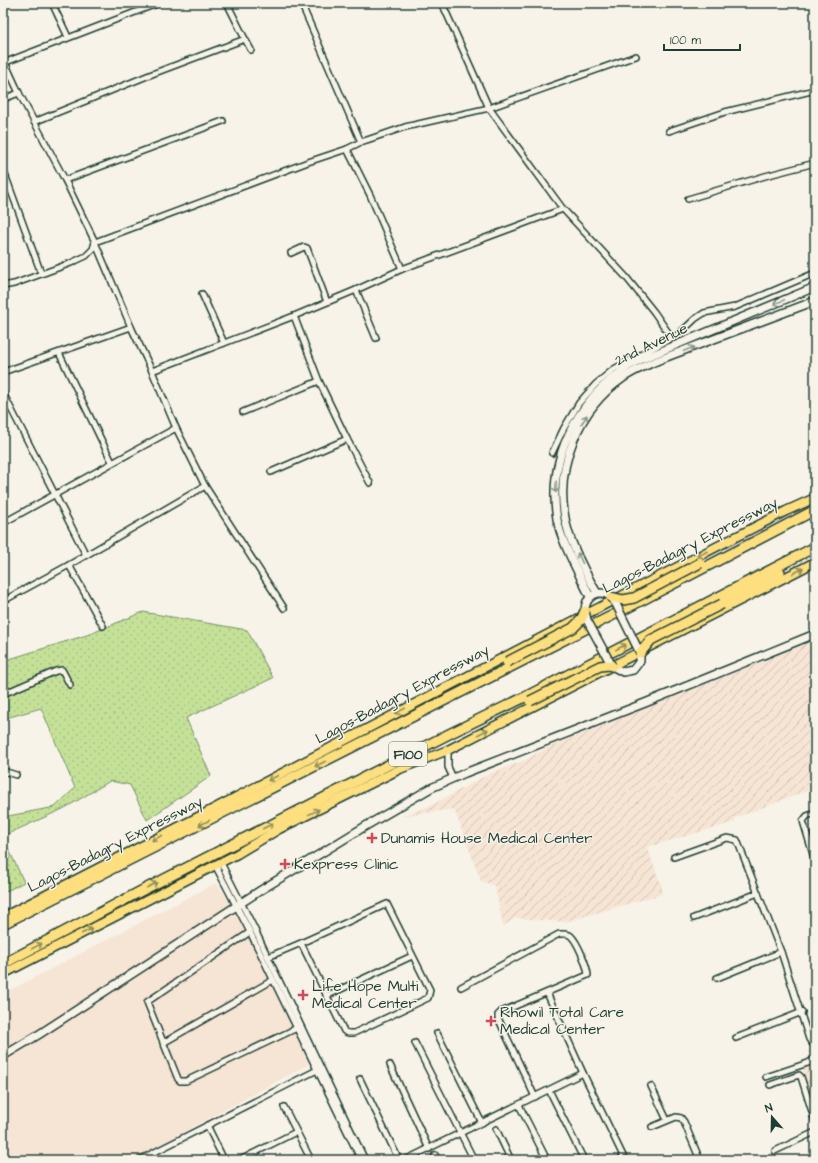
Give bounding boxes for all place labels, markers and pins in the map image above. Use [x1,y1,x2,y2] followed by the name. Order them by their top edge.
[381,828,592,849] place label: Dunamis House Medical Center
[366,832,378,844] marker: Dunamis House Medical Center
[294,854,399,875] place label: Kexpress Clinic
[279,858,291,870] marker: Kexpress Clinic
[312,976,419,1014] place label: Life Hope Multi Medical Center
[297,989,309,1001] marker: Life Hope Multi Medical Center
[500,1002,624,1040] place label: Rhowil Total Care Medical Center
[485,1015,497,1027] marker: Rhowil Total Care Medical Center

